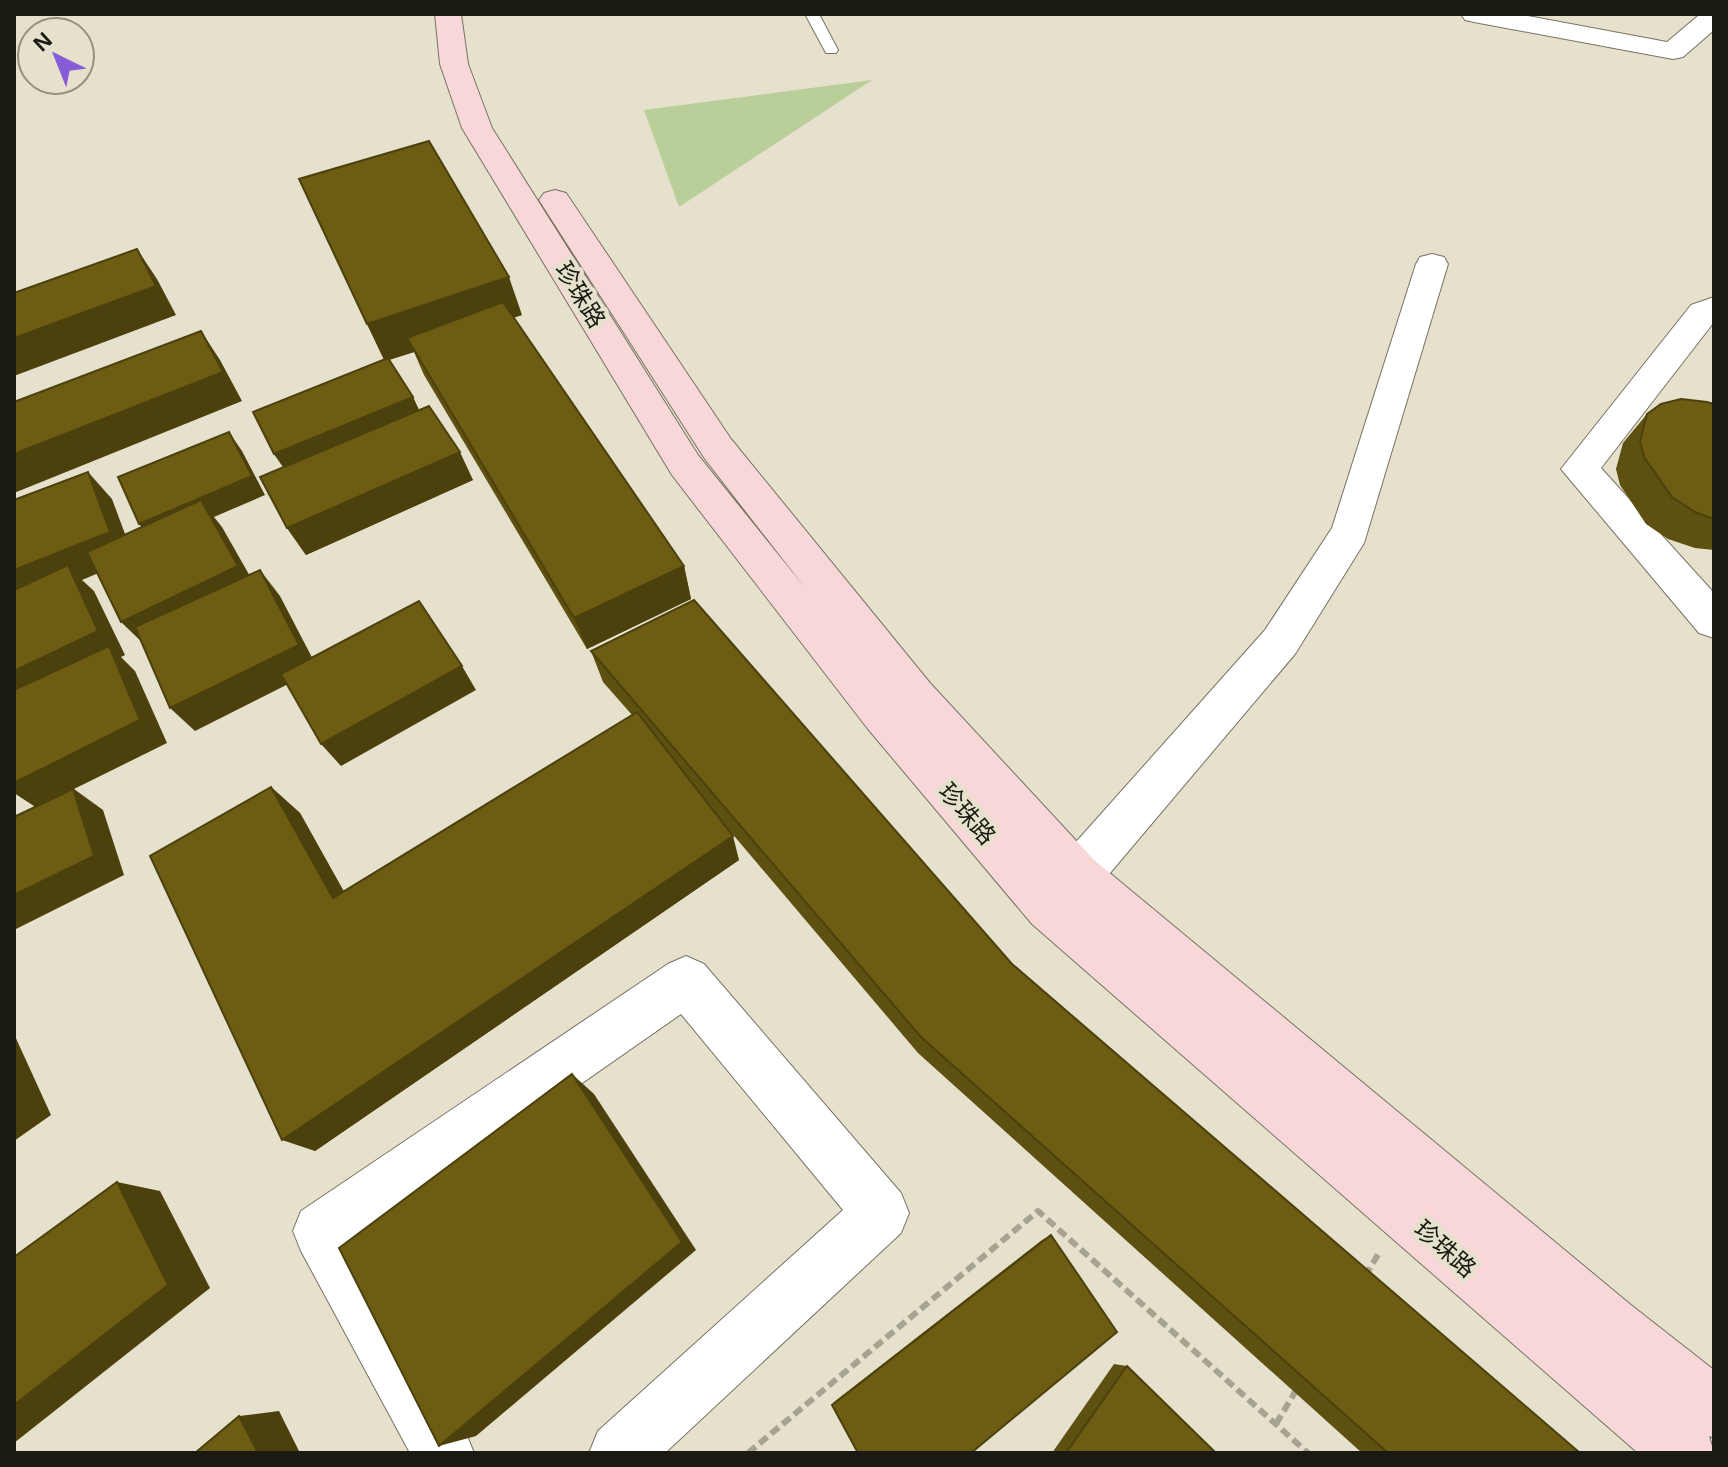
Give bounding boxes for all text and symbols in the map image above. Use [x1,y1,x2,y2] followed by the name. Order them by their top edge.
[16,16,96,96] north arrow
[28,27,57,56] text: N
[550,257,611,332] street label: 珍珠路
[934,778,1001,850] street label: 珍珠路
[1409,1215,1481,1282] street label: 珍珠路

